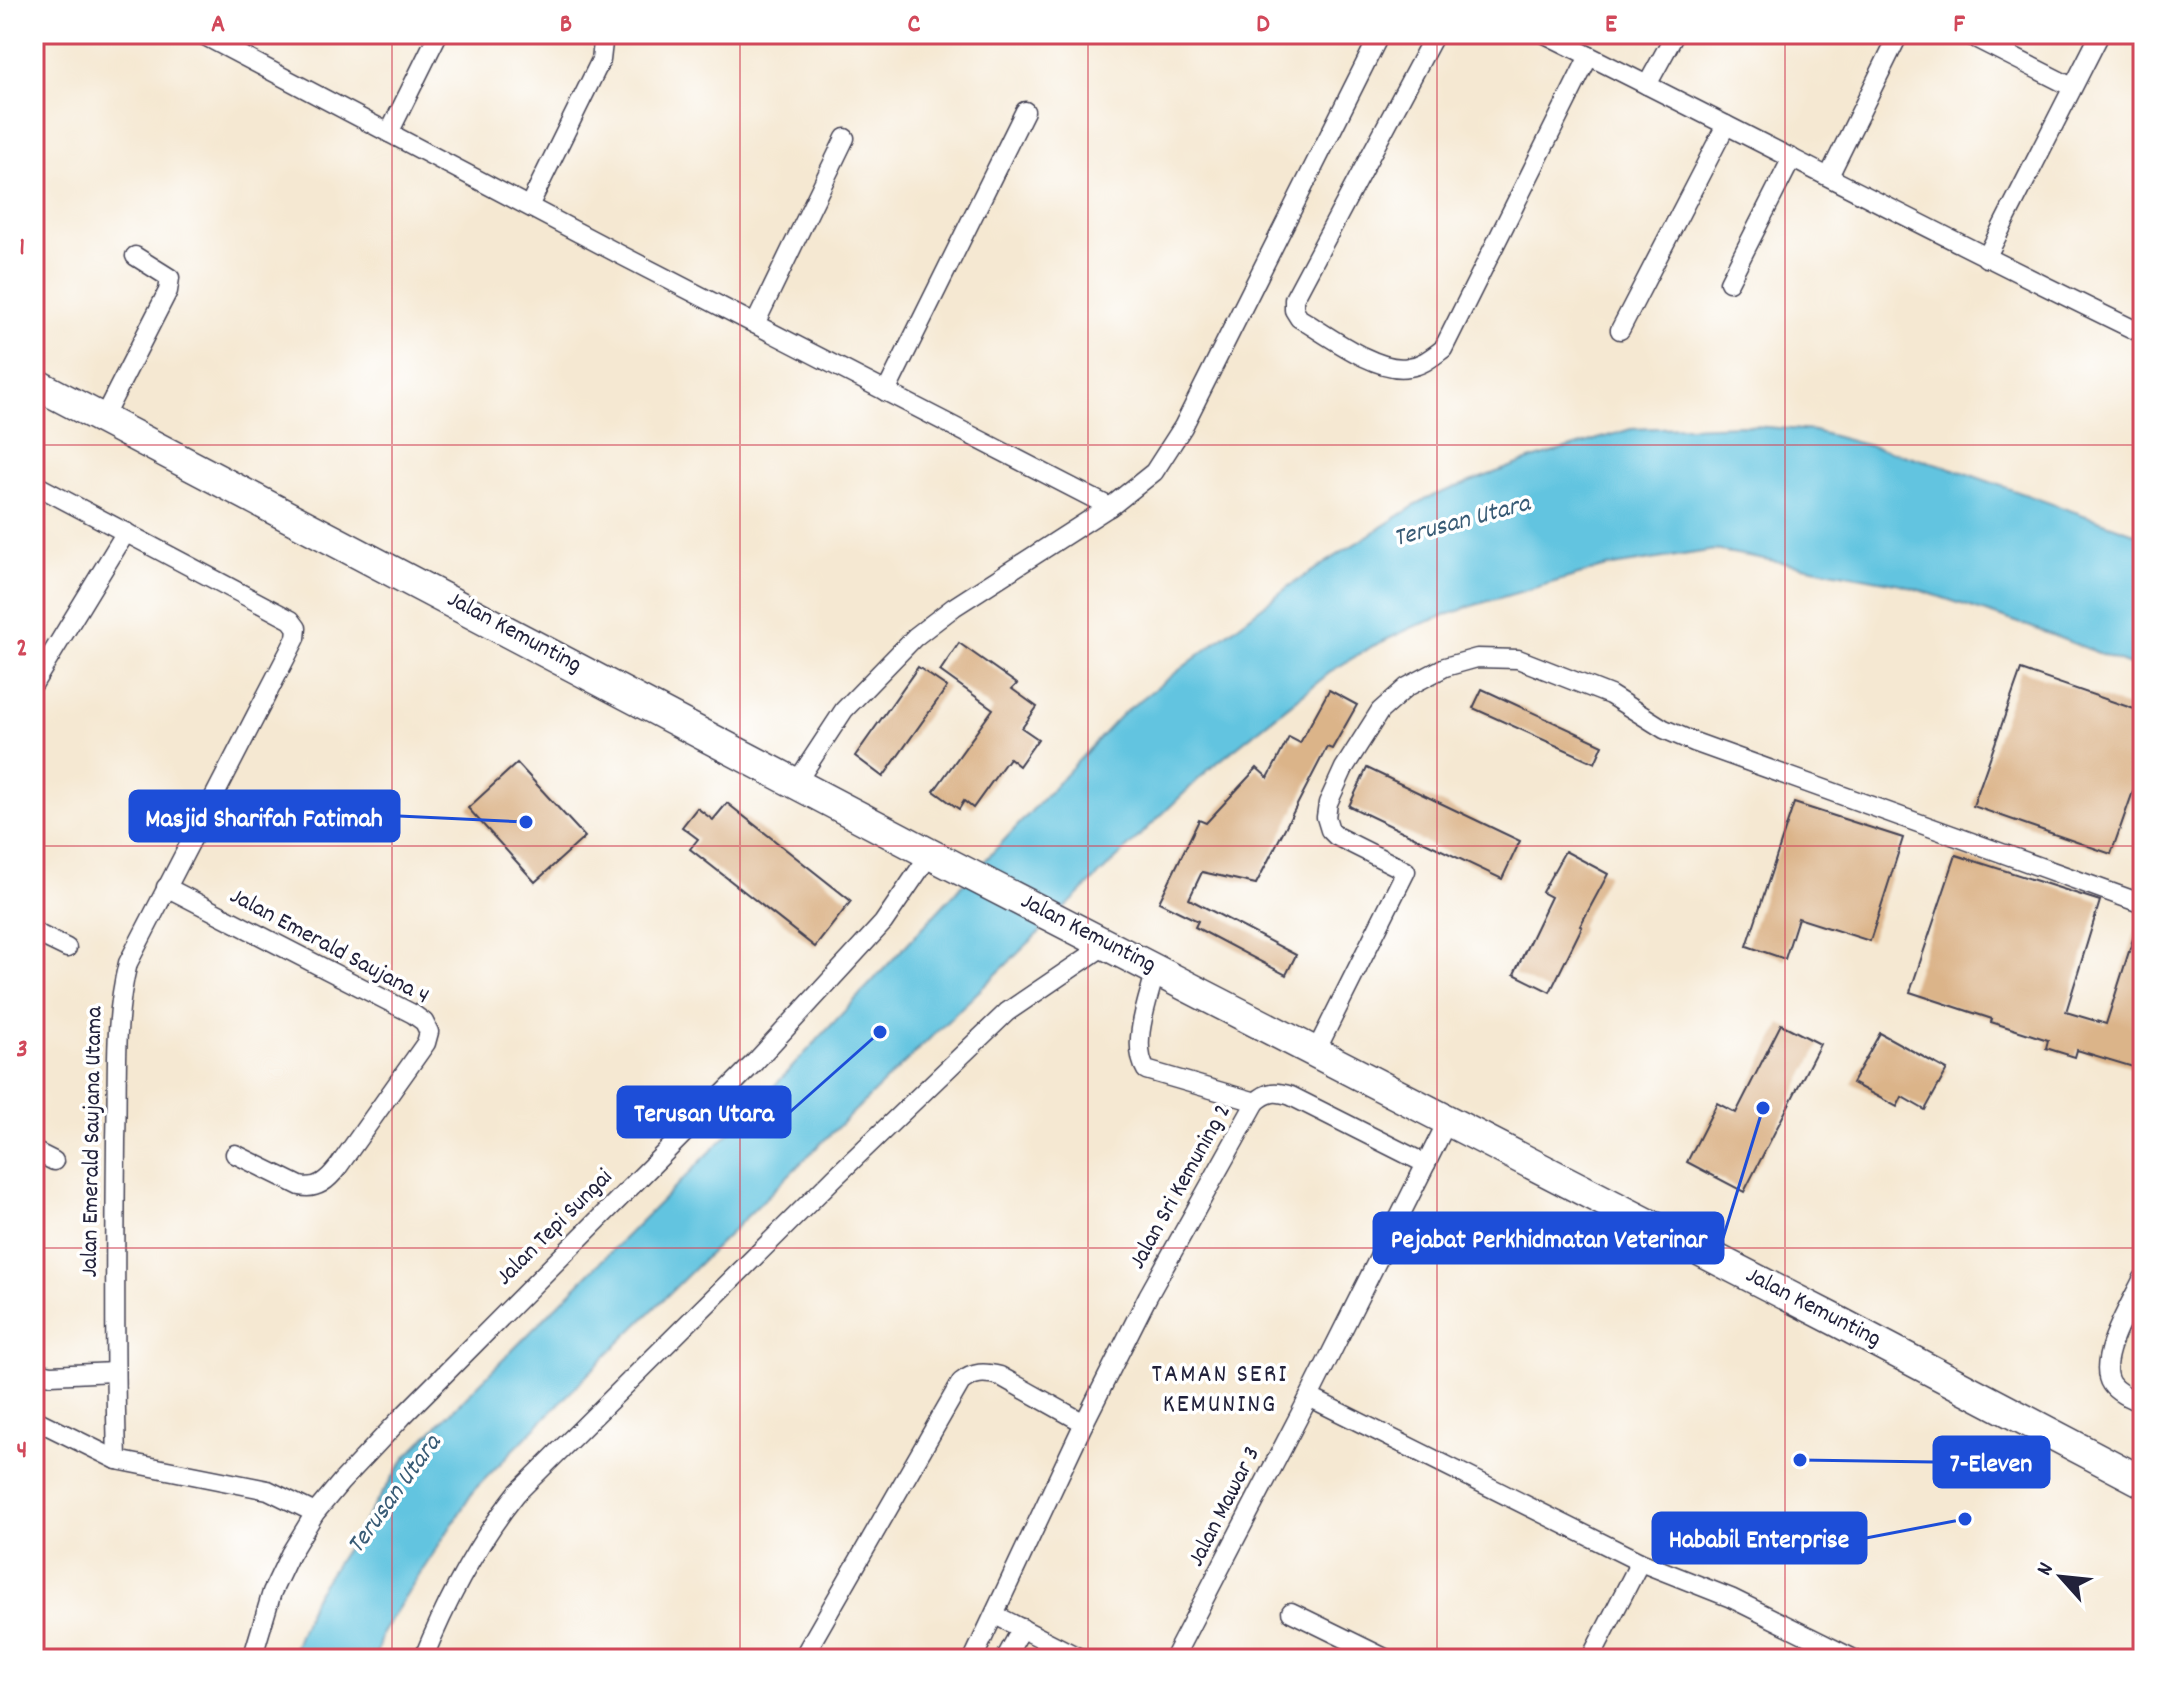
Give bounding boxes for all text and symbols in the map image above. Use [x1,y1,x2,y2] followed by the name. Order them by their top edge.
[211,7,225,44] text: A
[560,7,572,44] text: B
[908,7,921,44] text: C
[1256,7,1270,44] text: D
[1605,7,1617,44] text: E
[1953,7,1965,44] text: F
[19,230,25,267] text: 1
[1390,486,1536,558] water label: Terusan Utara
[441,583,587,683] street label: Jalan Kemunting
[16,631,28,668] text: 2
[130,791,399,841] callout: Masjid Sharifah Fatimah
[145,802,383,839] text: Masjid Sharifah Fatimah
[223,880,435,1014] street label: Jalan Emerald Saujana 4
[1014,885,1162,983] street label: Jalan Kemunting
[74,1005,112,1278] street label: Jalan Emerald Saujana Utama
[16,1032,28,1069] text: 3
[618,1087,790,1137] callout: Terusan Utara
[634,1097,775,1134] text: Terusan Utara
[1121,1098,1241,1276] street label: Jalan Sri Kemuning 2
[489,1162,621,1294] street label: Jalan Tepi Sungai
[1374,1213,1723,1263] callout: Pejabat Perkhidmatan Veterinar
[1391,1223,1708,1260] text: Pejabat Perkhidmatan Veterinar
[1739,1259,1887,1357] street label: Jalan Kemunting
[1152,1357,1288,1424] district label: TAMAN SERI KEMUNING
[339,1426,452,1562] water label: Terusan Utara
[17,1433,27,1470] text: 4
[1934,1437,2049,1487] callout: 7-Eleven
[1180,1441,1270,1573] street label: Jalan Mawar 3
[1950,1447,2032,1484] text: 7-Eleven
[1653,1513,1866,1563] callout: Hababil Enterprise
[1669,1523,1849,1560] text: Hababil Enterprise
[2021,1537,2101,1617] north arrow
[2030,1558,2063,1581] text: N

